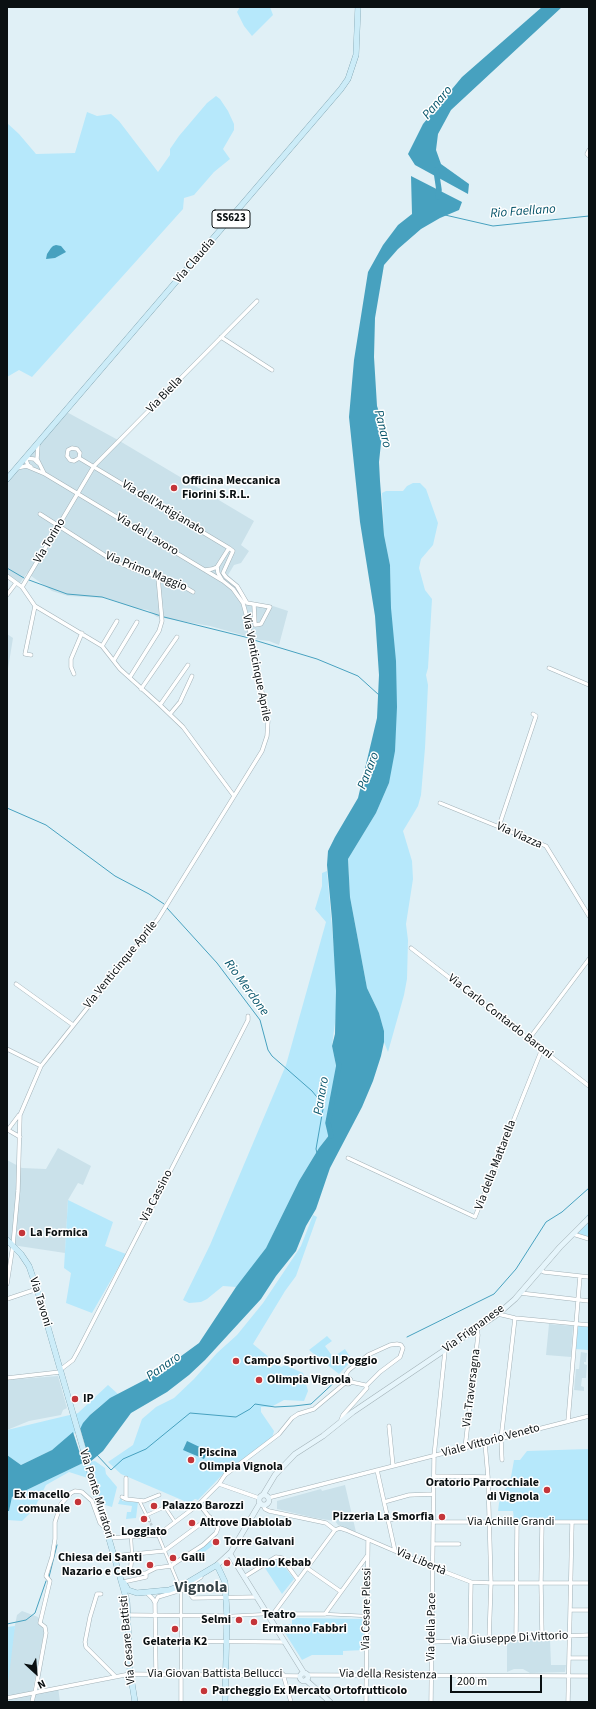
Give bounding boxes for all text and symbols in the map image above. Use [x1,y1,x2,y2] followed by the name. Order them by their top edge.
[420,83,456,123] water label: Panaro
[490,202,556,222] water label: Rio Faellano
[212,210,250,228] road number: SS623
[171,235,219,287] street label: Via Claudia
[144,374,186,416] street label: Via Biella
[370,408,394,450] water label: Panaro
[182,474,280,502] place label: Officina Meccanica Fiorini S.R.L.
[119,478,207,538] street label: Via dell'Artigianato
[169,483,179,493] marker: Officina Meccanica Fiorini S.R.L.
[113,511,181,559] street label: Via del Lavoro
[31,516,69,566] street label: Via Torino
[103,549,189,595] street label: Via Primo Maggio
[239,613,273,723] street label: Via Venticinque Aprile
[355,750,383,792] water label: Panaro
[494,820,544,852] street label: Via Viazza
[81,918,161,1012] street label: Via Venticinque Aprile
[220,957,272,1019] water label: Rio Merdone
[445,972,555,1062] street label: Via Carlo Contardo Baroni
[311,1076,333,1116] water label: Panaro
[472,1118,520,1212] street label: Via della Mattarella
[138,1168,176,1224] street label: Via Cassino
[30,1226,88,1240] place label: La Formica
[17,1228,27,1238] marker: La Formica
[26,1276,54,1328] street label: Via Tavoni
[440,1302,508,1356] street label: Via Frignanese
[460,1348,484,1428] street label: Via Traversagna
[144,1350,184,1384] water label: Panaro
[244,1354,377,1368] place label: Campo Sportivo Il Poggio
[231,1356,241,1366] marker: Campo Sportivo Il Poggio
[267,1373,351,1387] place label: Olimpia Vignola
[254,1375,264,1385] marker: Olimpia Vignola
[83,1392,94,1406] place label: IP
[70,1394,80,1404] marker: IP
[441,1421,541,1461] street label: Viale Vittorio Veneto
[199,1446,283,1474] place label: Piscina Olimpia Vignola
[76,1448,116,1540] street label: Via Ponte Muratori
[186,1455,196,1465] marker: Piscina Olimpia Vignola
[426,1476,539,1504] place label: Oratorio Parrocchiale di Vignola
[542,1485,552,1495] marker: Oratorio Parrocchiale di Vignola
[14,1488,70,1516] place label: Ex macello comunale
[73,1497,83,1507] marker: Ex macello comunale
[162,1499,244,1513] place label: Palazzo Barozzi
[149,1501,159,1511] marker: Palazzo Barozzi
[333,1510,434,1524] place label: Pizzeria La Smorfia
[437,1512,447,1522] marker: Pizzeria La Smorfia
[139,1514,149,1524] marker: Loggiato
[467,1515,555,1529] street label: Via Achille Grandi
[200,1516,292,1530] place label: Altrove Diablolab
[187,1518,197,1528] marker: Altrove Diablolab
[121,1525,167,1539] place label: Loggiato
[224,1535,294,1549] place label: Torre Galvani
[211,1537,221,1547] marker: Torre Galvani
[394,1545,448,1579] street label: Via Libertà
[58,1551,142,1579] place label: Chiesa dei Santi Nazario e Celso
[181,1551,205,1565] place label: Galli
[168,1553,178,1563] marker: Galli
[235,1556,311,1570] place label: Aladino Kebab
[222,1558,232,1568] marker: Aladino Kebab
[145,1560,155,1570] marker: Chiesa dei Santi Nazario e Celso
[359,1568,375,1650] street label: Via Cesare Plessi
[175,1578,227,1598] district label: Vignola
[424,1593,440,1661] street label: Via della Pace
[117,1595,139,1685] street label: Via Cesare Battisti
[262,1608,347,1636] place label: Teatro Ermanno Fabbri
[201,1613,231,1627] place label: Selmi
[234,1615,244,1625] marker: Selmi
[249,1617,259,1627] marker: Teatro Ermanno Fabbri
[170,1624,180,1634] marker: Gelateria K2
[451,1629,569,1649] street label: Via Giuseppe Di Vittorio
[143,1635,207,1649] place label: Gelateria K2
[16,1653,56,1693] north arrow
[148,1667,282,1681] street label: Via Giovan Battista Bellucci
[339,1667,437,1683] street label: Via della Resistenza
[452,1667,544,1693] scale bar
[457,1673,487,1690] text: 200 m
[35,1676,48,1693] text: N
[212,1684,407,1698] place label: Parcheggio Ex Mercato Ortofrutticolo
[199,1686,209,1696] marker: Parcheggio Ex Mercato Ortofrutticolo

